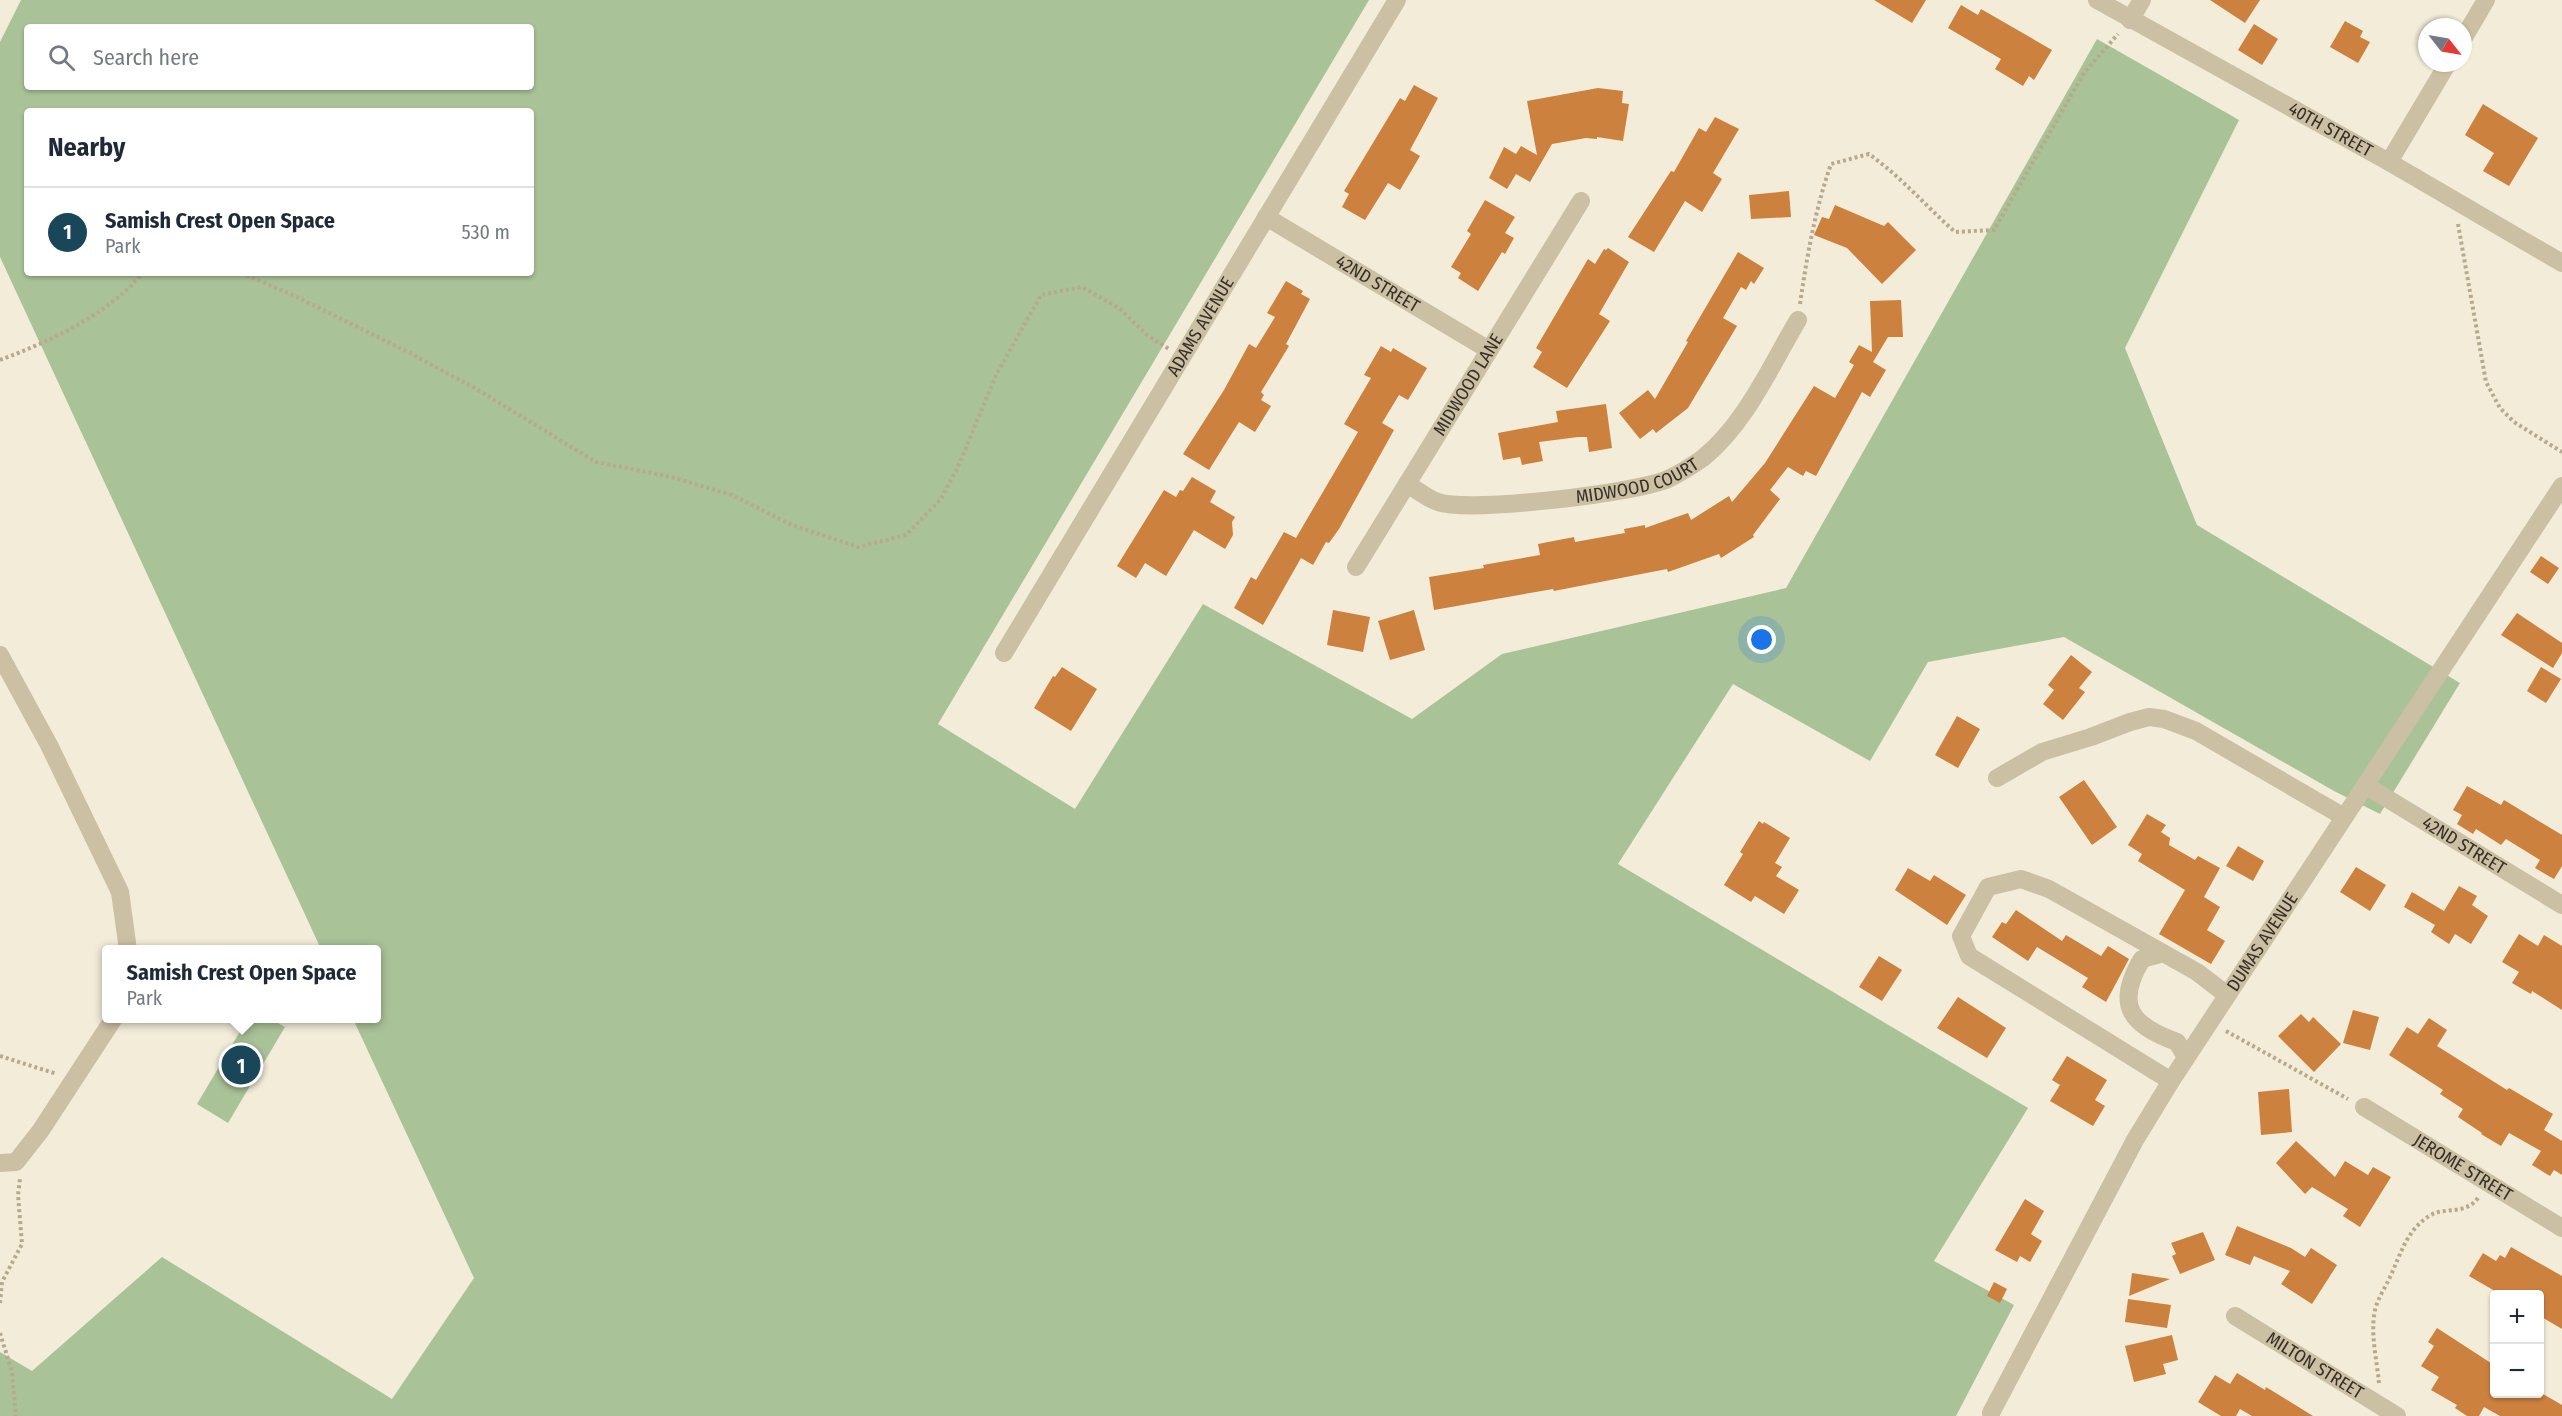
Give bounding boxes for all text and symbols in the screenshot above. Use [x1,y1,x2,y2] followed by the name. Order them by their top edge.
[2418,18,2472,72] north arrow
[24,24,534,90] search box
[45,41,78,74] icon: search
[93,44,199,71] text: Search here
[2284,97,2377,162] street label: 40TH STREET
[48,132,125,163] text: Nearby
[105,207,335,234] text: Samish Crest Open Space
[63,220,72,244] text: 1
[461,220,510,244] text: 530 m
[105,234,141,258] text: Park
[1332,250,1424,317] street label: 42ND STREET
[1162,273,1239,380] street label: ADAMS AVENUE
[1428,330,1508,440] street label: MIDWOOD LANE
[1574,453,1703,508] street label: MIDWOOD COURT
[1747,625,1776,654] your location
[2418,811,2511,880] street label: 42ND STREET
[2222,889,2303,995] street label: DUMAS AVENUE
[102,945,381,1023] popup
[127,959,356,986] text: Samish Crest Open Space
[127,986,162,1010] text: Park
[222,1042,260,1088] pin: 1
[2410,1129,2517,1206] street label: JEROME STREET
[2490,1290,2544,1398] map controls
[2490,1290,2544,1344] button: +
[2262,1327,2368,1404] street label: MILTON STREET
[2490,1344,2544,1398] button: −

